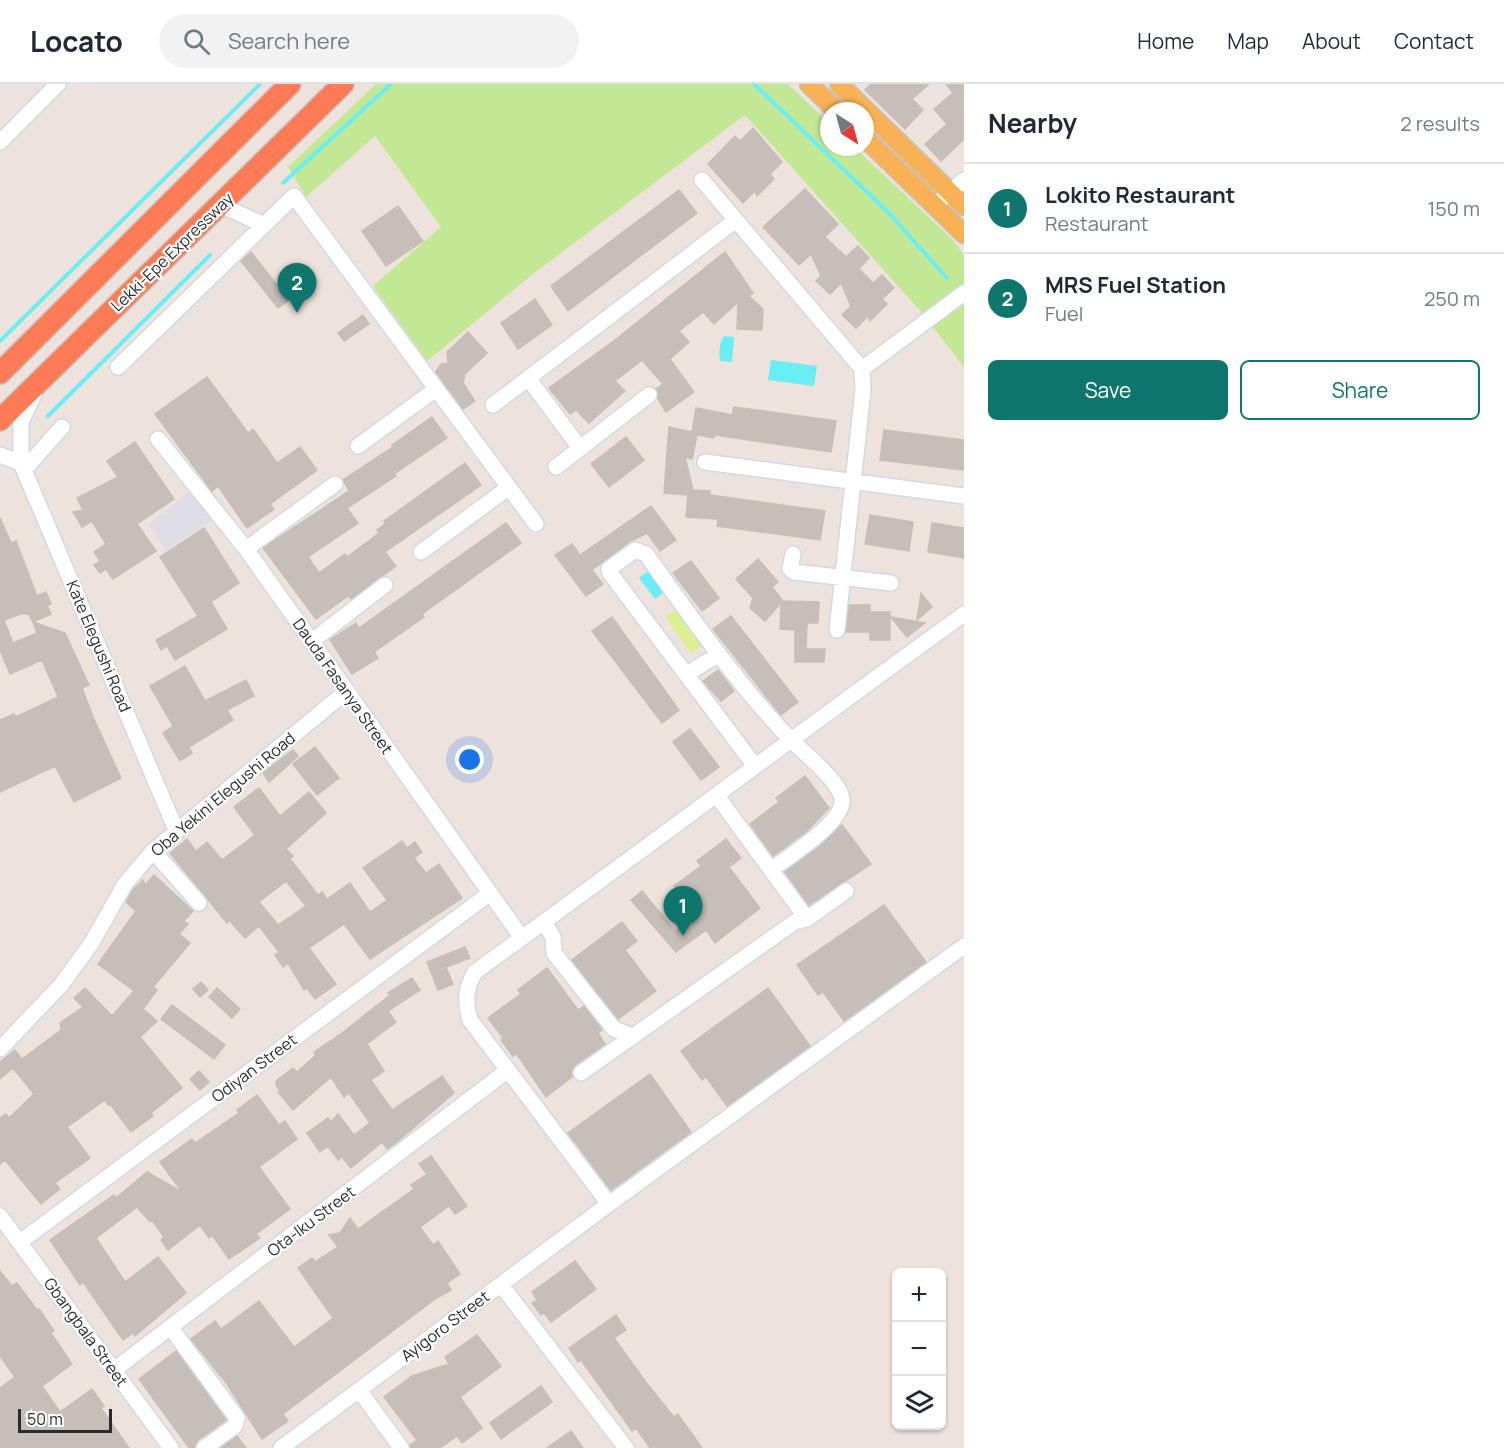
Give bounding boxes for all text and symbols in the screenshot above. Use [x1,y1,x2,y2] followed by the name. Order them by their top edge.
[159,14,579,68] search box
[30,22,123,60] text: Locato
[180,25,213,58] icon: search
[228,26,350,56] text: Search here
[1137,27,1194,55] text: Home
[1227,27,1269,55] text: Map
[1302,27,1361,55] text: About
[1394,27,1474,55] text: Contact
[820,102,874,156] north arrow
[988,105,1077,141] text: Nearby
[1400,110,1480,137] text: 2 results
[1045,180,1235,210] text: Lokito Restaurant
[106,187,238,316] street label: Lekki-Epe Expressway
[1003,195,1012,222] text: 1
[1427,195,1480,222] text: 150 m
[1045,210,1149,237] text: Restaurant
[278,264,316,313] pin: 2
[1045,270,1226,300] text: MRS Fuel Station
[1002,285,1013,312] text: 2
[1424,285,1480,312] text: 250 m
[1045,300,1083,327] text: Fuel
[988,360,1228,420] button: Save
[1240,360,1480,420] button: Share
[61,577,137,715] street label: Kate Elegushi Road
[288,614,398,758] street label: Dauda Fasanya Street
[146,727,300,861] street label: Oba Yekini Elegushi Road
[455,745,484,774] your location
[664,886,702,936] pin: 1
[207,1029,301,1107] street label: Odiyan Street
[262,1181,360,1261] street label: Ota-Iku Street
[892,1268,946,1430] map controls
[892,1268,946,1322] button: +
[39,1273,133,1391] street label: Gbangbala Street
[396,1285,494,1367] street label: Ayigoro Street
[892,1322,946,1376] button: −
[892,1376,946,1430] button: layers
[18,1406,112,1434] scale bar
[27,1408,63,1430] text: 50 m

